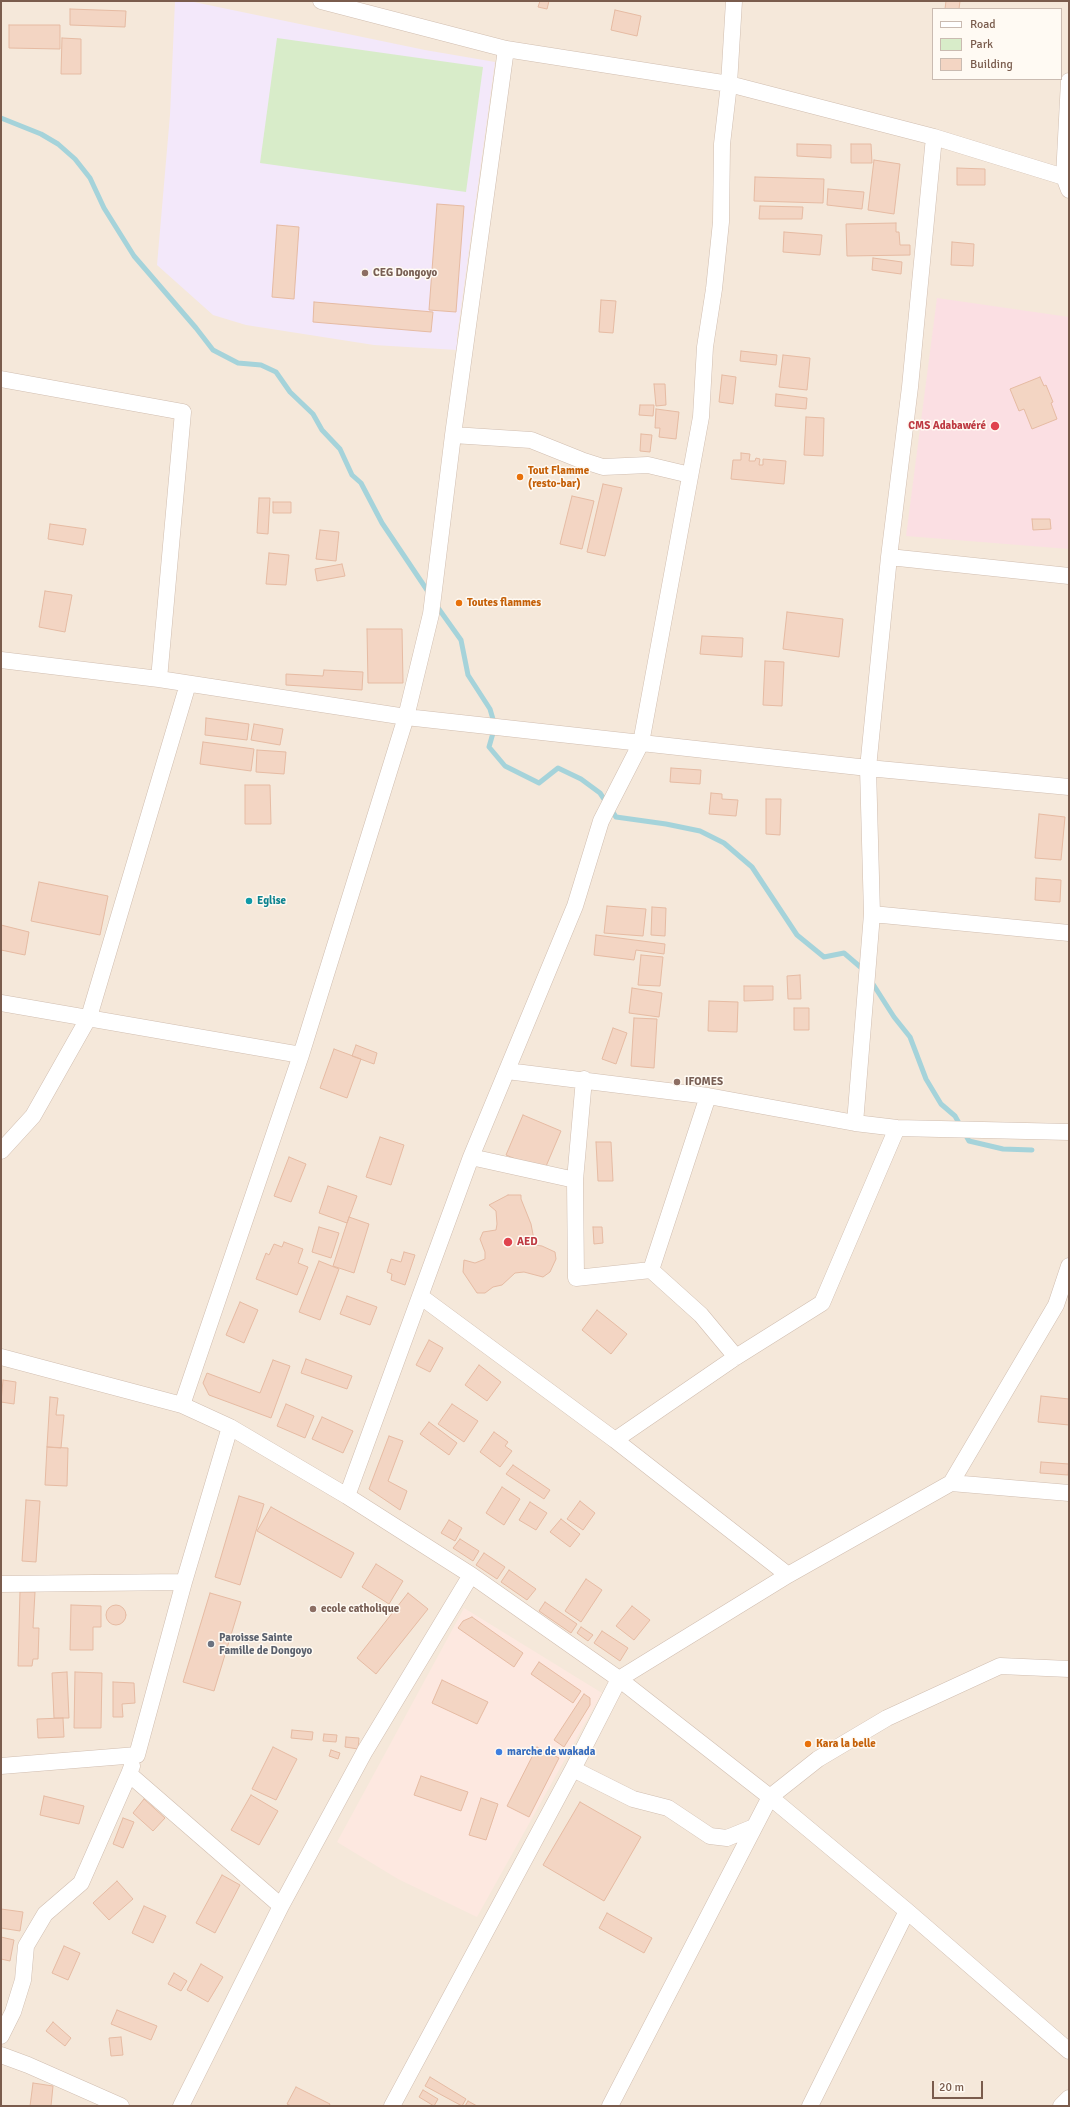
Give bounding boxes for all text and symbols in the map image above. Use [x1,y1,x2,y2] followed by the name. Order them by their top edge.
[932,8,1062,80] legend
[970,17,996,32] text: Road
[970,37,993,52] text: Park
[970,57,1013,72] text: Building
[373,266,437,280] place label: CEG Dongoyo
[360,268,370,278] marker: CEG Dongoyo
[908,419,986,433] place label: CMS Adabawéré
[989,420,1001,432] marker: CMS Adabawéré
[528,464,589,490] place label: Tout Flamme (resto-bar)
[515,472,525,482] marker: Tout Flamme (resto-bar)
[467,596,541,610] place label: Toutes flammes
[454,598,464,608] marker: Toutes flammes
[257,894,286,908] place label: Eglise
[244,896,254,906] marker: Eglise
[685,1075,723,1089] place label: IFOMES
[672,1077,682,1087] marker: IFOMES
[517,1235,538,1249] place label: AED
[502,1236,514,1248] marker: AED
[321,1602,399,1616] place label: ecole catholique
[308,1604,318,1614] marker: ecole catholique
[219,1631,312,1657] place label: Paroisse Sainte Famille de Dongoyo
[206,1639,216,1649] marker: Paroisse Sainte Famille de Dongoyo
[816,1737,876,1751] place label: Kara la belle
[803,1739,813,1749] marker: Kara la belle
[507,1745,595,1759] place label: marche de wakada
[494,1747,504,1757] marker: marche de wakada
[934,2073,985,2099] scale bar
[939,2080,964,2095] text: 20 m

